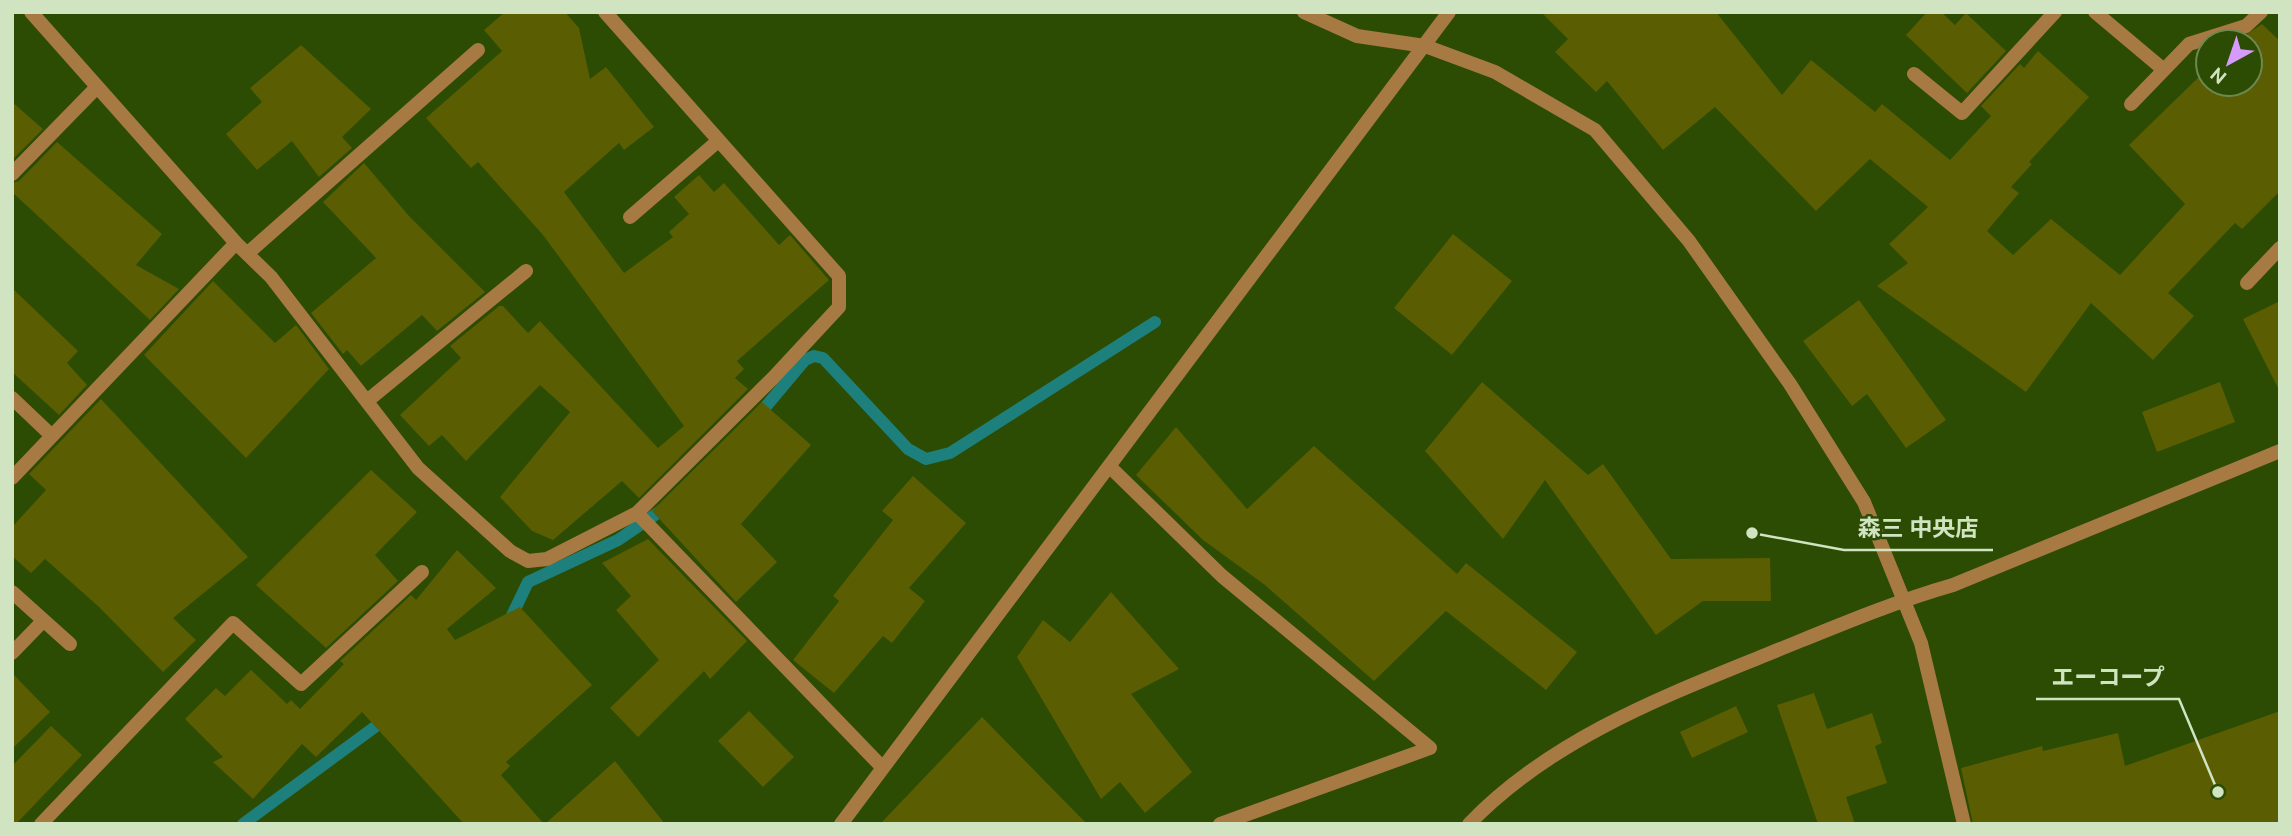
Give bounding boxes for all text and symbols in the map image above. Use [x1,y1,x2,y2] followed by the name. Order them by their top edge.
[2194,28,2264,98] north arrow
[2206,63,2231,89] text: N
[1844,506,1993,550] callout: 森三 中央店
[1858,515,1978,540] text: 森三 中央店
[2036,655,2179,699] callout: エーコープ
[2051,664,2165,689] text: エーコープ

